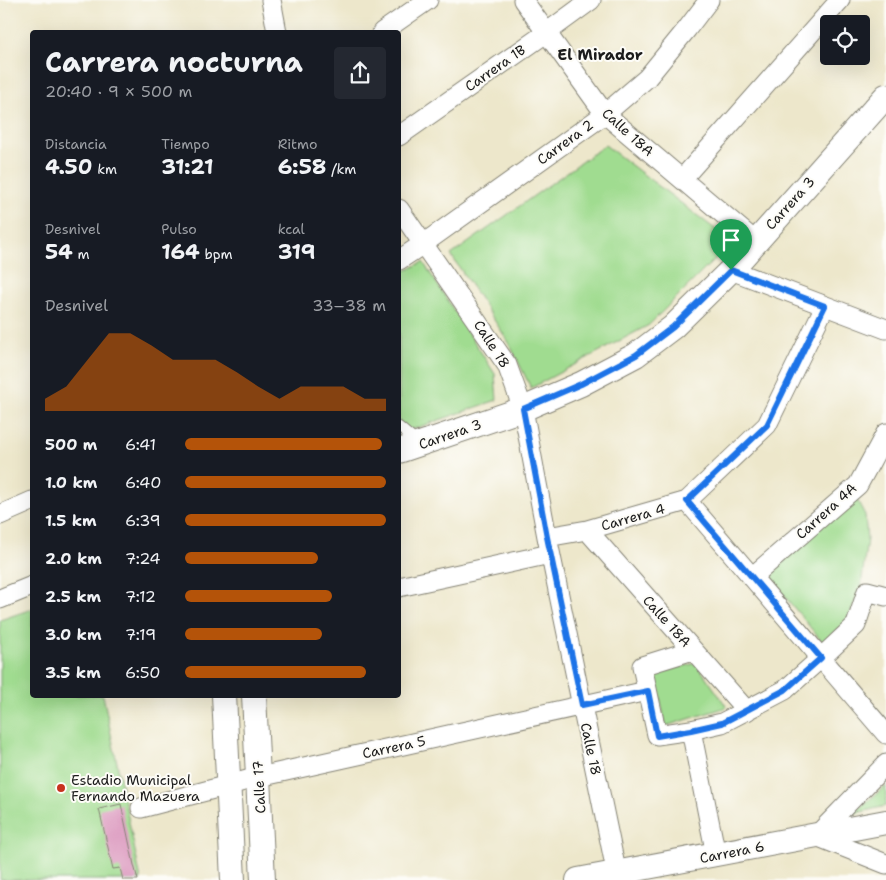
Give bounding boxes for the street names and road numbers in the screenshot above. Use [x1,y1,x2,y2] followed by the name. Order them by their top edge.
[461,41,529,95] street label: Carrera 1B
[598,104,658,160] street label: Calle 18A
[533,115,597,169] street label: Carrera 2
[761,173,819,233] street label: Carrera 3
[470,317,514,371] street label: Calle 18
[416,415,484,453] street label: Carrera 3
[792,479,860,543] street label: Carrera 4A
[599,499,667,535] street label: Carrera 4
[639,591,695,651] street label: Calle 18A
[577,721,605,777] street label: Calle 18
[361,732,427,762] street label: Carrera 5
[249,760,269,814] street label: Calle 17
[698,837,766,867] street label: Carrera 6

